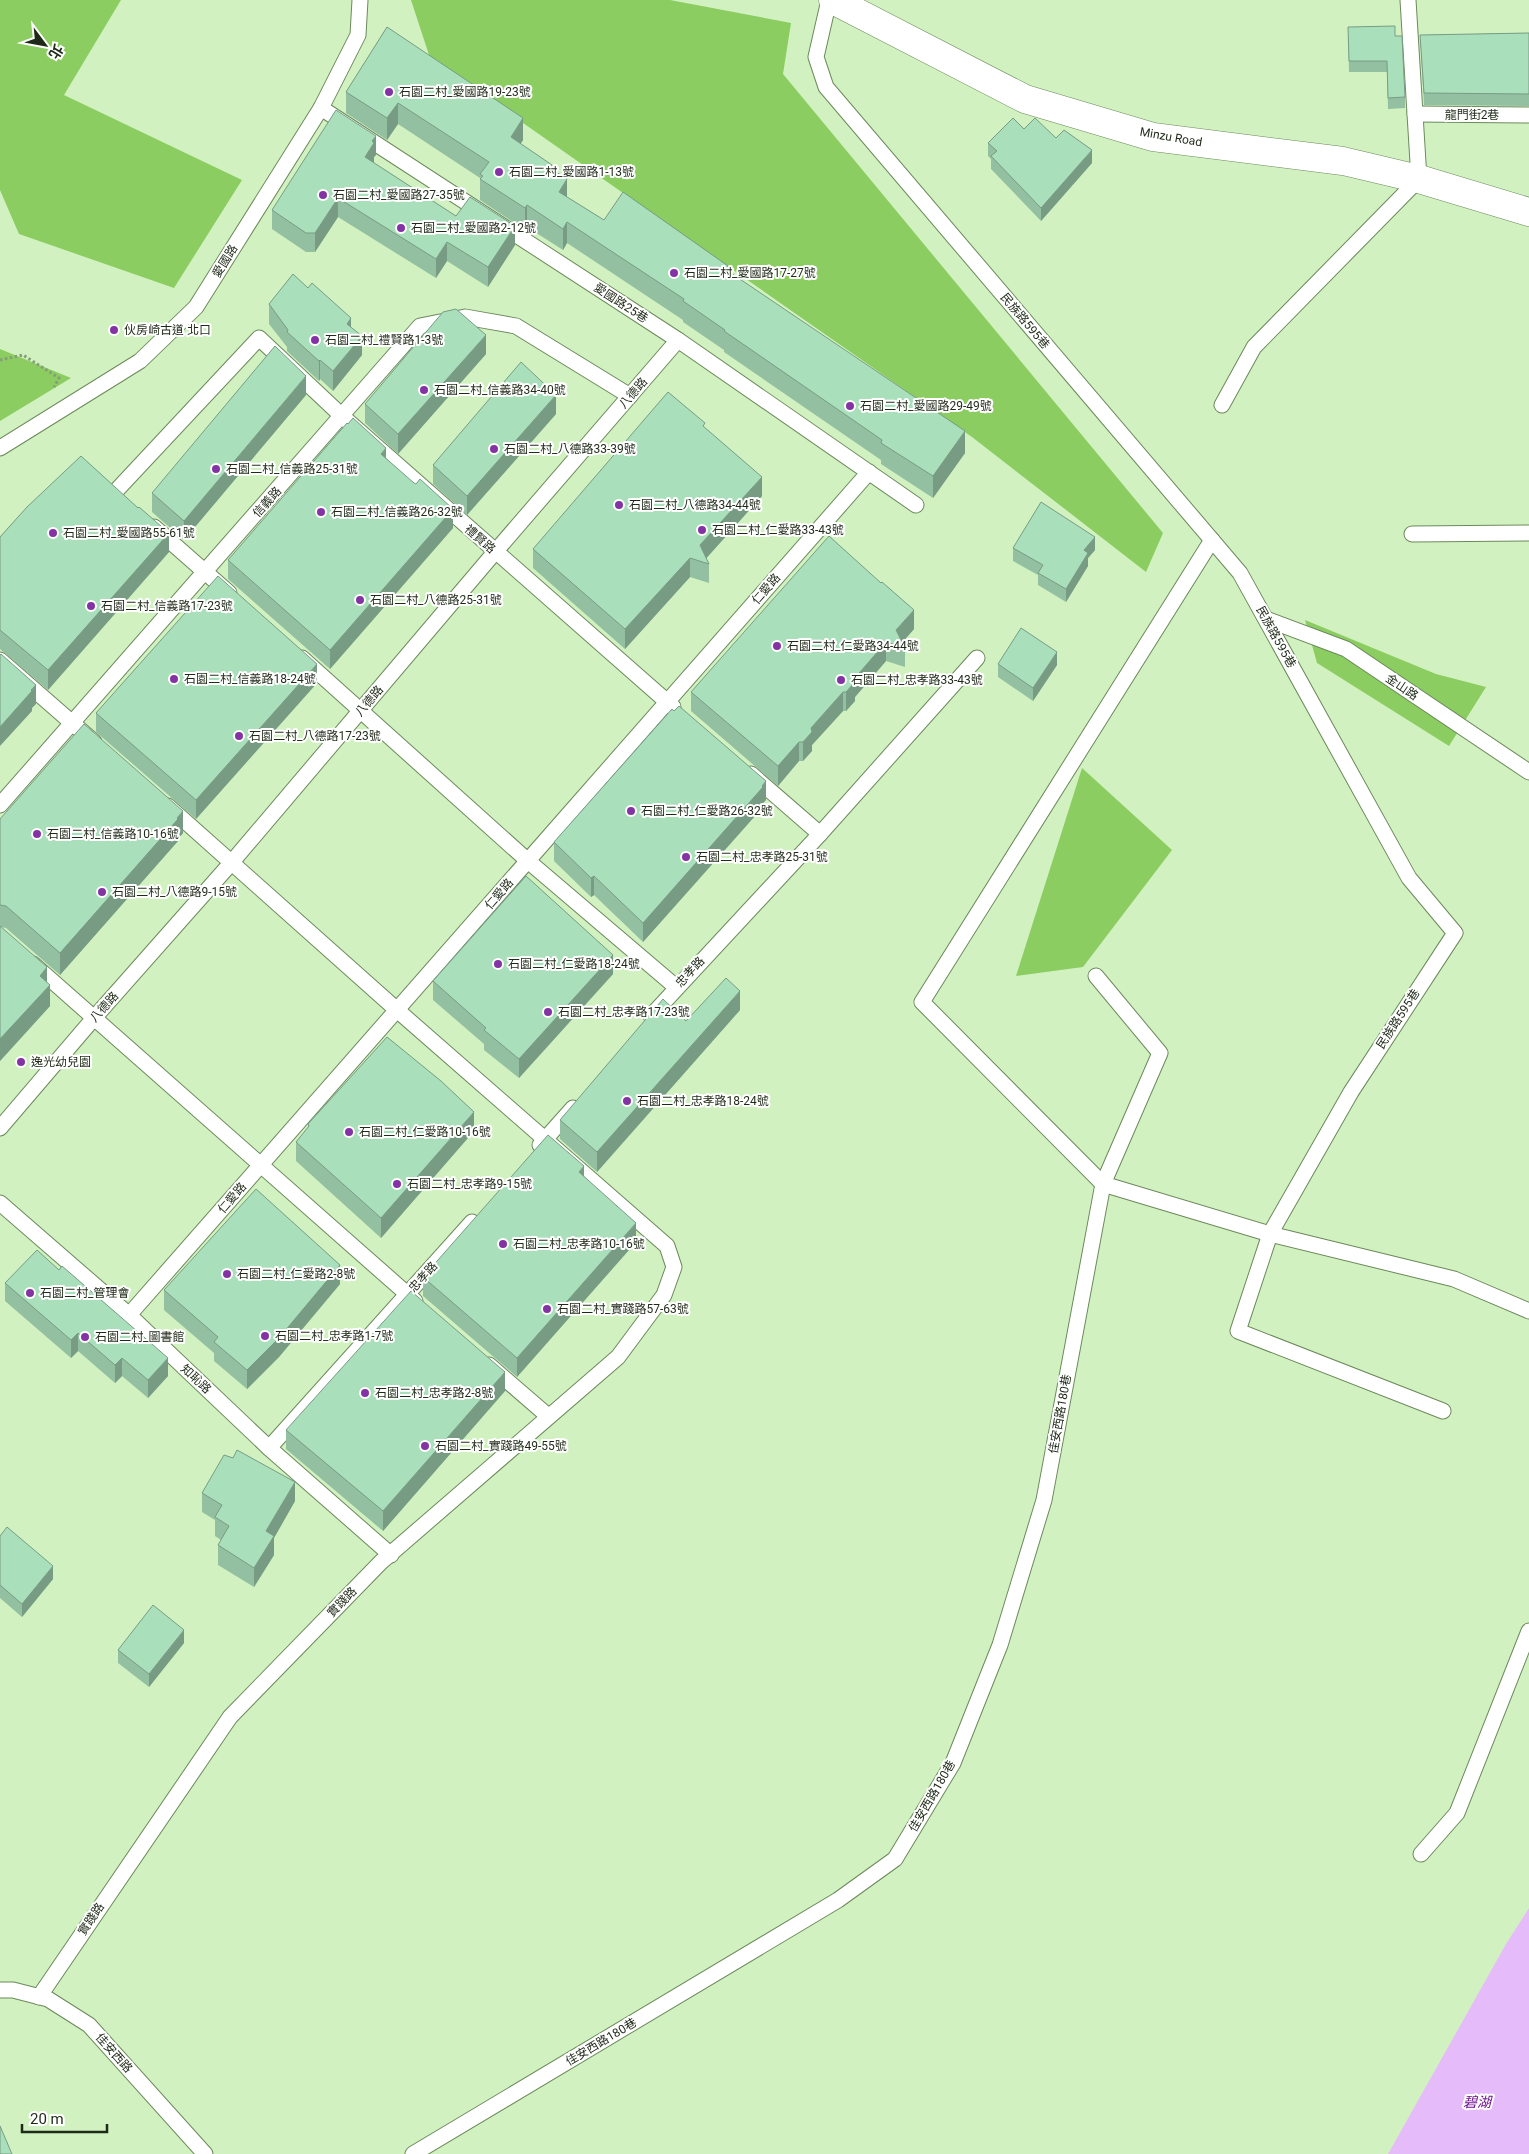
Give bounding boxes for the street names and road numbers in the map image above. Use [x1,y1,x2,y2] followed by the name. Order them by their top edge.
[1445,108,1499,122] street label: 龍門街2巷
[1139,125,1203,149] street label: Minzu Road
[210,242,240,280] street label: 愛國路
[591,280,651,326] street label: 愛國路25巷
[998,290,1052,352] street label: 民族路595巷
[616,375,650,411] street label: 八德路
[250,484,284,520] street label: 信義路
[462,522,498,556] street label: 禮賢路
[749,571,783,607] street label: 仁愛路
[1253,604,1299,670] street label: 民族路595巷
[1383,671,1421,703] street label: 金山路
[352,683,386,719] street label: 八德路
[482,876,516,912] street label: 仁愛路
[673,954,707,990] street label: 忠孝路
[1374,987,1422,1051] street label: 民族路595巷
[87,989,121,1025] street label: 八德路
[215,1180,249,1216] street label: 仁愛路
[406,1259,440,1295] street label: 忠孝路
[178,1362,214,1396] street label: 知恥路
[1046,1373,1074,1455] street label: 佳安西路180巷
[324,1584,360,1620] street label: 實踐路
[906,1758,958,1834] street label: 佳安西路180巷
[75,1900,107,1938] street label: 實踐路
[563,2015,639,2069] street label: 佳安西路180巷
[93,2030,135,2076] street label: 佳安西路

